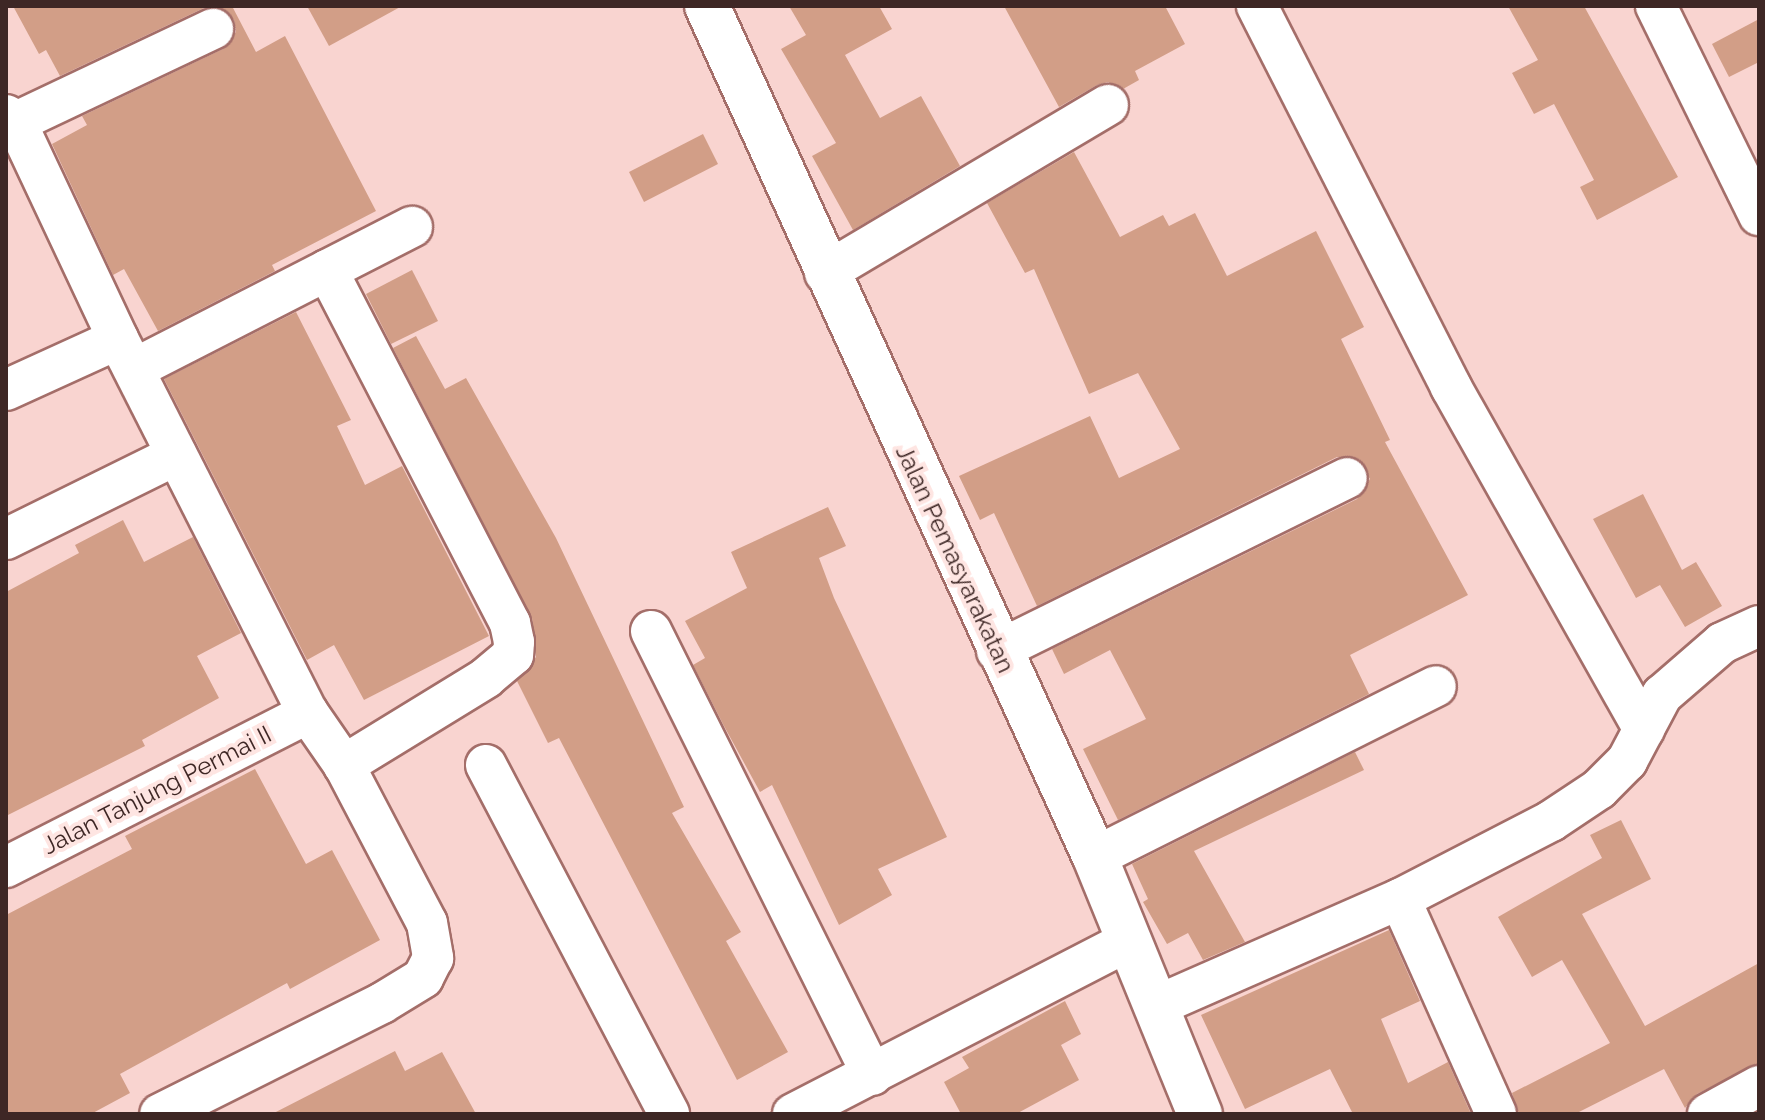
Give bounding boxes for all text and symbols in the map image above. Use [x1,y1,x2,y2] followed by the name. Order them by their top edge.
[890,441,1020,677] street label: Jalan Pemasyarakatan
[38,720,276,860] street label: Jalan Tanjung Permai II

